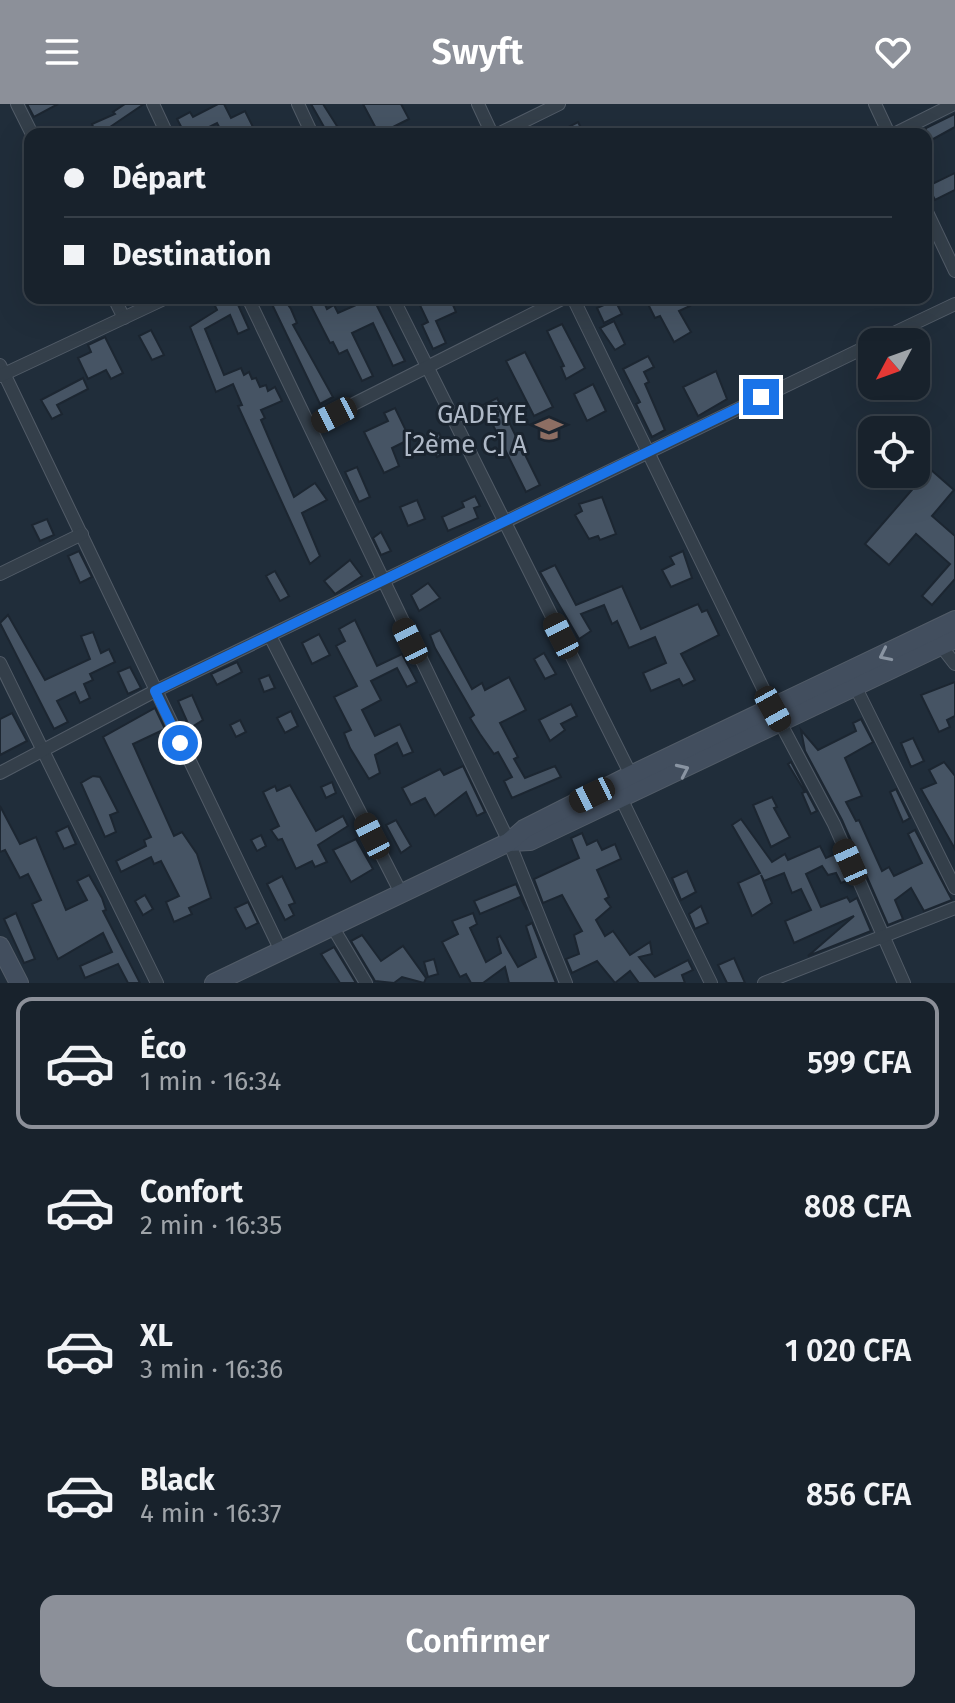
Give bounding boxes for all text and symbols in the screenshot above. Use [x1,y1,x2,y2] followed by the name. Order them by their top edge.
[40,30,84,74] icon: menu
[432,30,523,74] text: Swyft
[871,30,915,74] icon: heart
[112,160,206,196] text: Départ
[112,237,271,273] text: Destination
[858,328,930,400] north arrow
[858,328,930,488] map controls
[743,379,779,415] route end
[307,393,361,437] car
[404,399,527,460] place label: GADEYE [2ème C] A
[534,414,564,444] school or university icon: GADEYE [2ème C] A
[858,416,930,488] button: locate
[539,609,583,663] car
[389,614,431,668] car
[879,645,894,660] one-way arrow
[751,682,795,736] car
[162,725,198,761] route start
[675,764,689,780] one-way arrow
[565,774,619,816] car
[350,809,394,863] car
[829,835,871,889] car
[44,1027,116,1099] icon: car
[140,1030,186,1066] text: Éco
[807,1045,911,1081] text: 599 CFA
[140,1066,281,1097] text: 1 min · 16:34
[44,1171,116,1243] icon: car
[140,1174,243,1210] text: Confort
[804,1189,911,1225] text: 808 CFA
[140,1210,282,1241] text: 2 min · 16:35
[44,1315,116,1387] icon: car
[140,1318,173,1354] text: XL
[785,1333,911,1369] text: 1 020 CFA
[140,1354,283,1385] text: 3 min · 16:36
[44,1459,116,1531] icon: car
[140,1462,215,1498] text: Black
[806,1477,911,1513] text: 856 CFA
[140,1498,282,1529] text: 4 min · 16:37
[40,1595,915,1687] button: Confirmer

